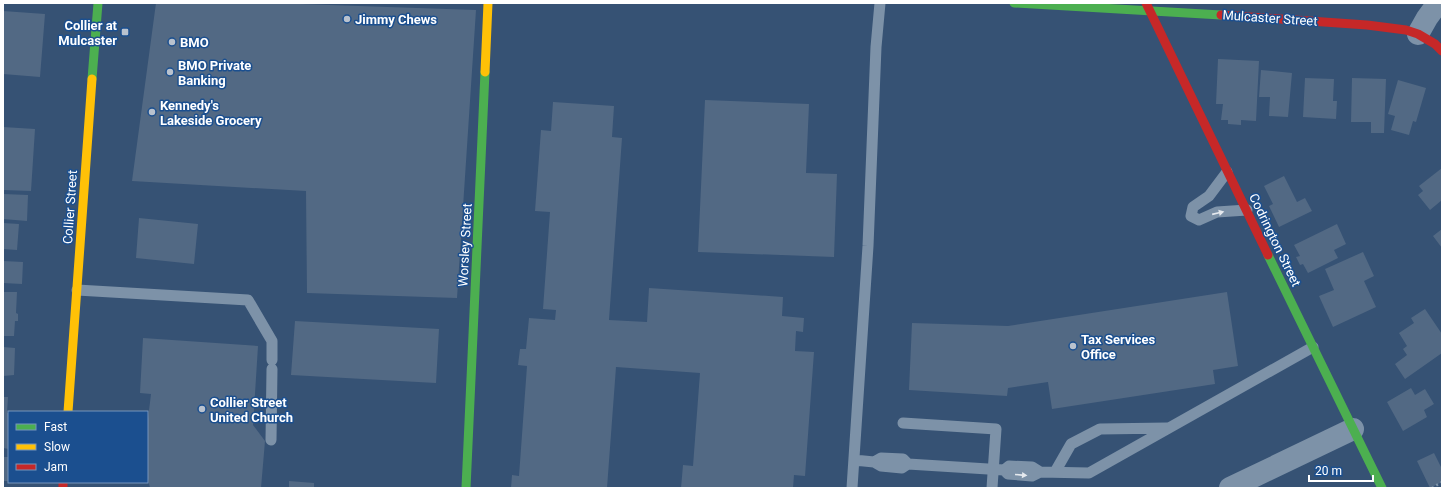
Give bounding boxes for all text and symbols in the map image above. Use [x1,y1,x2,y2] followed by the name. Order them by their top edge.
[1222,7,1318,29] street label: Mulcaster Street
[355,12,437,27] place label: Jimmy Chews
[342,14,352,24] marker: Jimmy Chews
[58,18,118,48] place label: Collier at Mulcaster
[120,27,130,37] marker: Collier at Mulcaster
[180,35,209,50] place label: BMO
[167,37,177,47] marker: BMO
[178,58,251,88] place label: BMO Private Banking
[165,67,175,77] marker: BMO Private Banking
[160,98,262,128] place label: Kennedy's Lakeside Grocery
[147,107,157,117] marker: Kennedy's Lakeside Grocery
[60,169,80,245] street label: Collier Street
[1246,191,1304,289] street label: Codrington Street
[455,203,475,287] street label: Worsley Street
[1211,209,1224,215] one-way arrow
[1081,332,1156,362] place label: Tax Services Office
[1068,341,1078,351] marker: Tax Services Office
[210,395,293,425] place label: Collier Street United Church
[197,404,207,414] marker: Collier Street United Church
[8,411,148,483] legend
[44,420,67,434] text: Fast
[44,440,70,454] text: Slow
[1309,457,1373,483] scale bar
[44,460,68,474] text: Jam
[1315,464,1342,478] text: 20 m
[1015,472,1027,479] one-way arrow

